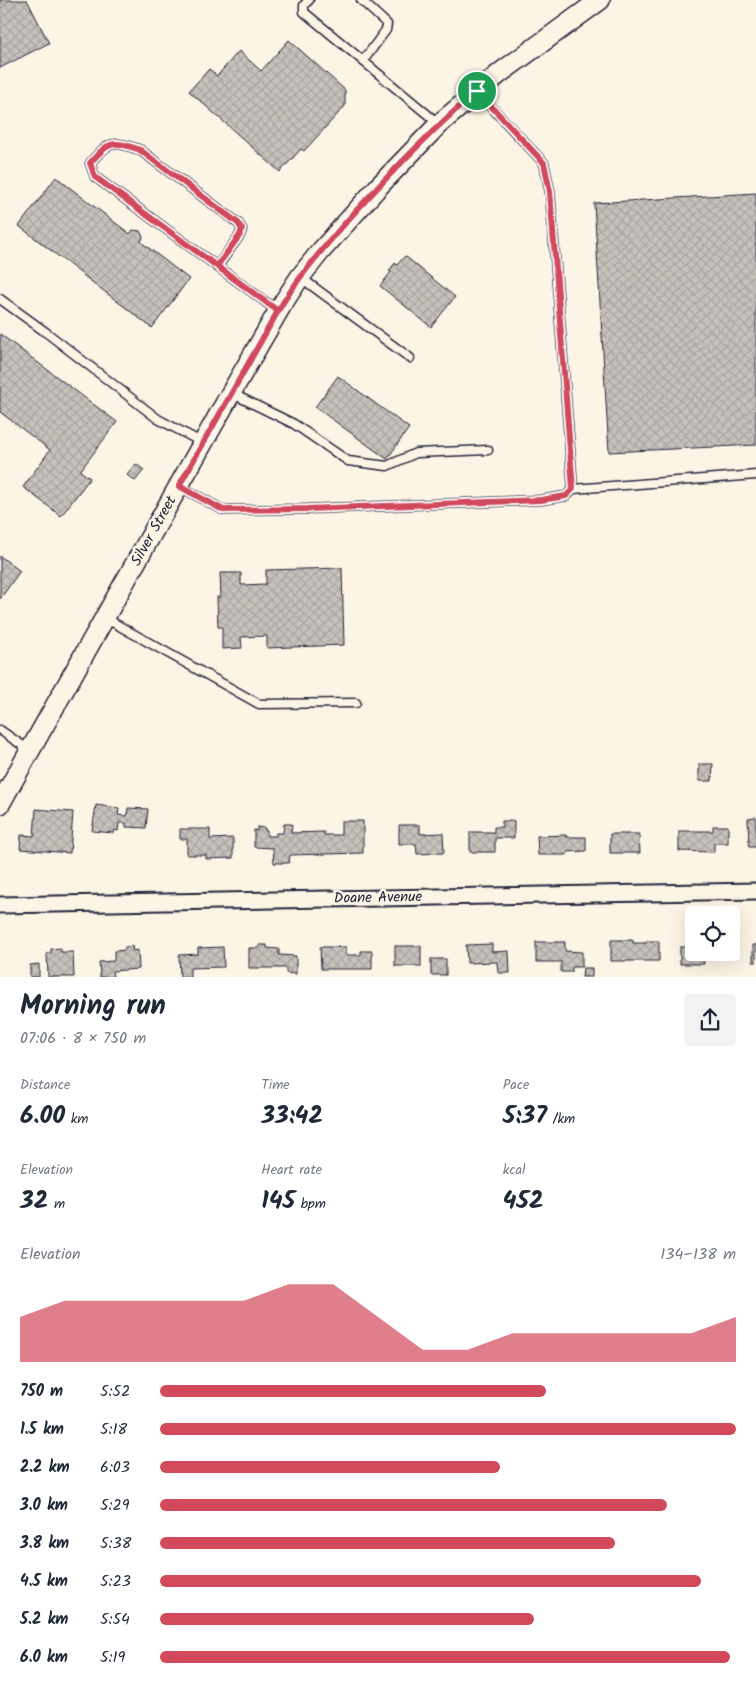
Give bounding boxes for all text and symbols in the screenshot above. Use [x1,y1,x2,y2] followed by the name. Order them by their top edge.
[456,70,498,112] pin
[463,77,491,105] icon: arrive
[125,491,183,571] street label: Silver Street
[334,885,423,911] street label: Doane Avenue
[685,906,740,961] map controls
[685,906,740,961] button: locate
[20,984,166,1029] text: Morning run
[684,994,736,1046] button: share
[20,1026,146,1051] text: 07:06 · 8 × 750 m
[20,1074,70,1096] text: Distance
[261,1074,290,1096] text: Time
[503,1074,529,1096] text: Pace
[20,1096,65,1136] text: 6.00
[261,1096,323,1136] text: 33:42
[503,1096,547,1136] text: 5:37
[65,1108,88,1130] text: km
[547,1108,575,1130] text: /km
[20,1159,73,1181] text: Elevation
[261,1159,322,1181] text: Heart rate
[503,1159,525,1181] text: kcal
[20,1181,48,1221] text: 32
[261,1181,295,1221] text: 145
[503,1181,544,1221] text: 452
[48,1193,65,1215] text: m
[295,1193,326,1215] text: bpm
[20,1242,81,1267] text: Elevation
[660,1242,736,1267] text: 134–138 m
[20,1379,63,1404] text: 750 m
[100,1379,130,1404] text: 5:52
[20,1417,64,1442] text: 1.5 km
[100,1417,127,1442] text: 5:18
[20,1455,70,1480] text: 2.2 km
[100,1455,130,1480] text: 6:03
[20,1493,68,1518] text: 3.0 km
[100,1493,130,1518] text: 5:29
[20,1531,69,1556] text: 3.8 km
[100,1531,131,1556] text: 5:38
[20,1569,68,1594] text: 4.5 km
[100,1569,131,1594] text: 5:23
[20,1607,68,1632] text: 5.2 km
[100,1607,130,1632] text: 5:54
[20,1645,68,1670] text: 6.0 km
[100,1645,125,1670] text: 5:19

